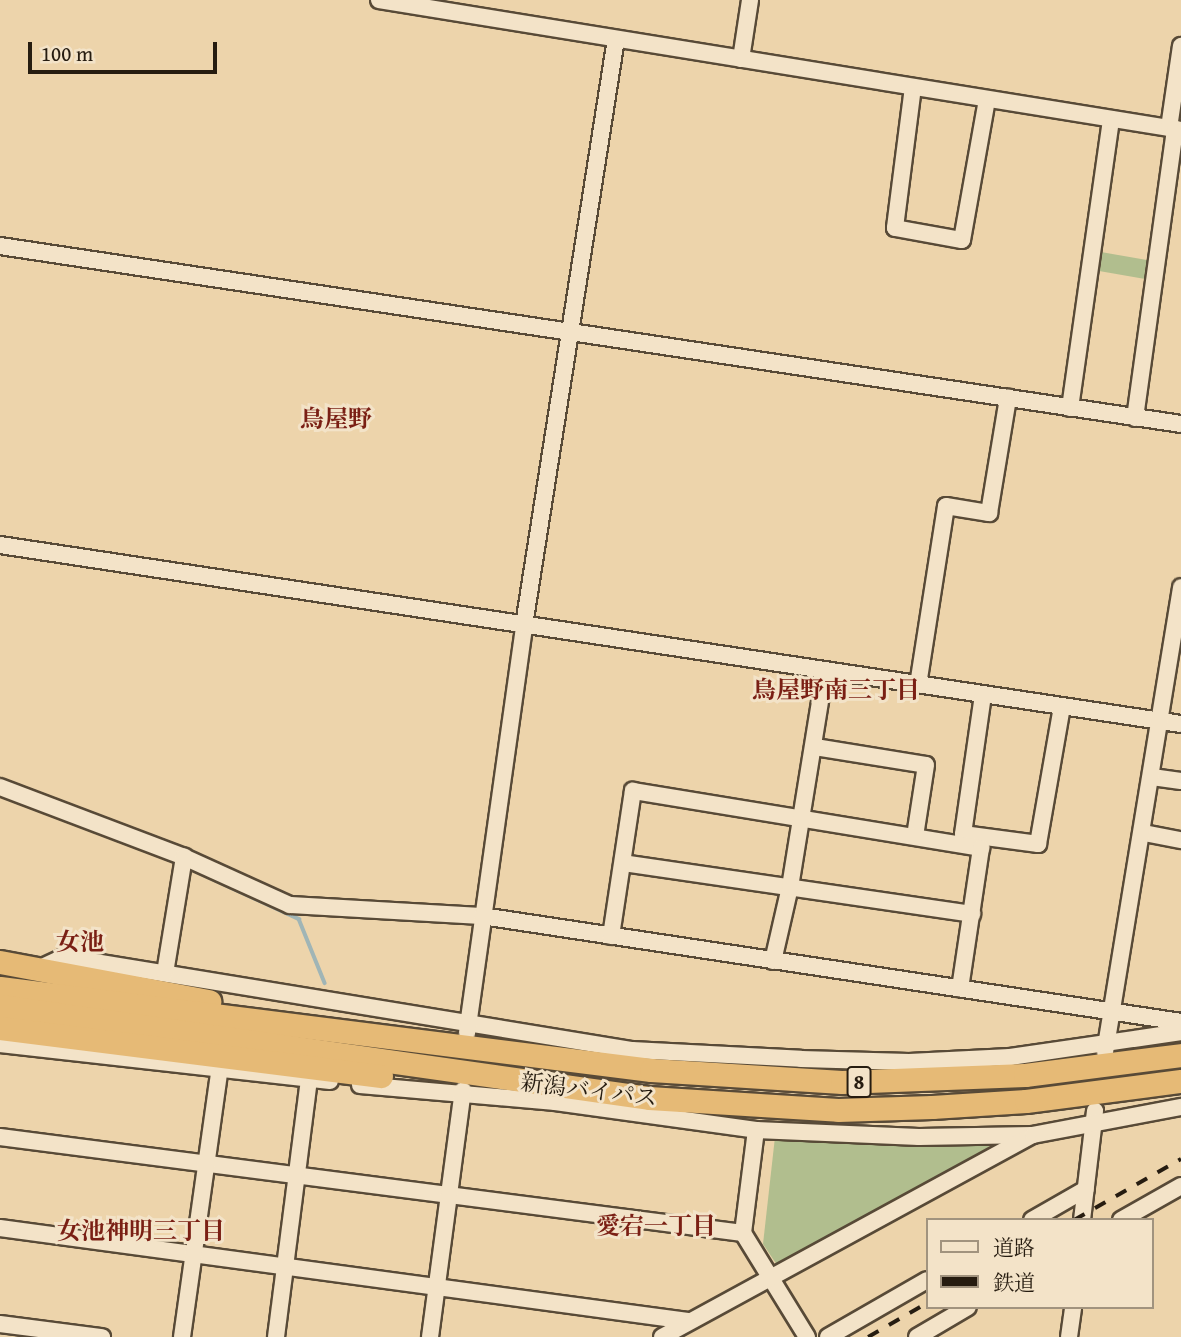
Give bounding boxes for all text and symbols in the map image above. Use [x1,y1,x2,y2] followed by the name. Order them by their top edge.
[32,28,220,72] scale bar
[41,38,93,69] text: 100 m
[300,405,372,433] district label: 鳥屋野
[752,676,920,704] district label: 鳥屋野南三丁目
[56,928,104,956] district label: 女池
[845,1064,873,1100] road number: 8
[519,1068,659,1112] street label: 新潟バイパス
[596,1212,716,1240] district label: 愛宕一丁目
[57,1217,225,1245] district label: 女池神明三丁目
[926,1218,1153,1309] legend
[993,1232,1035,1263] text: 道路
[993,1267,1035,1298] text: 鉄道

